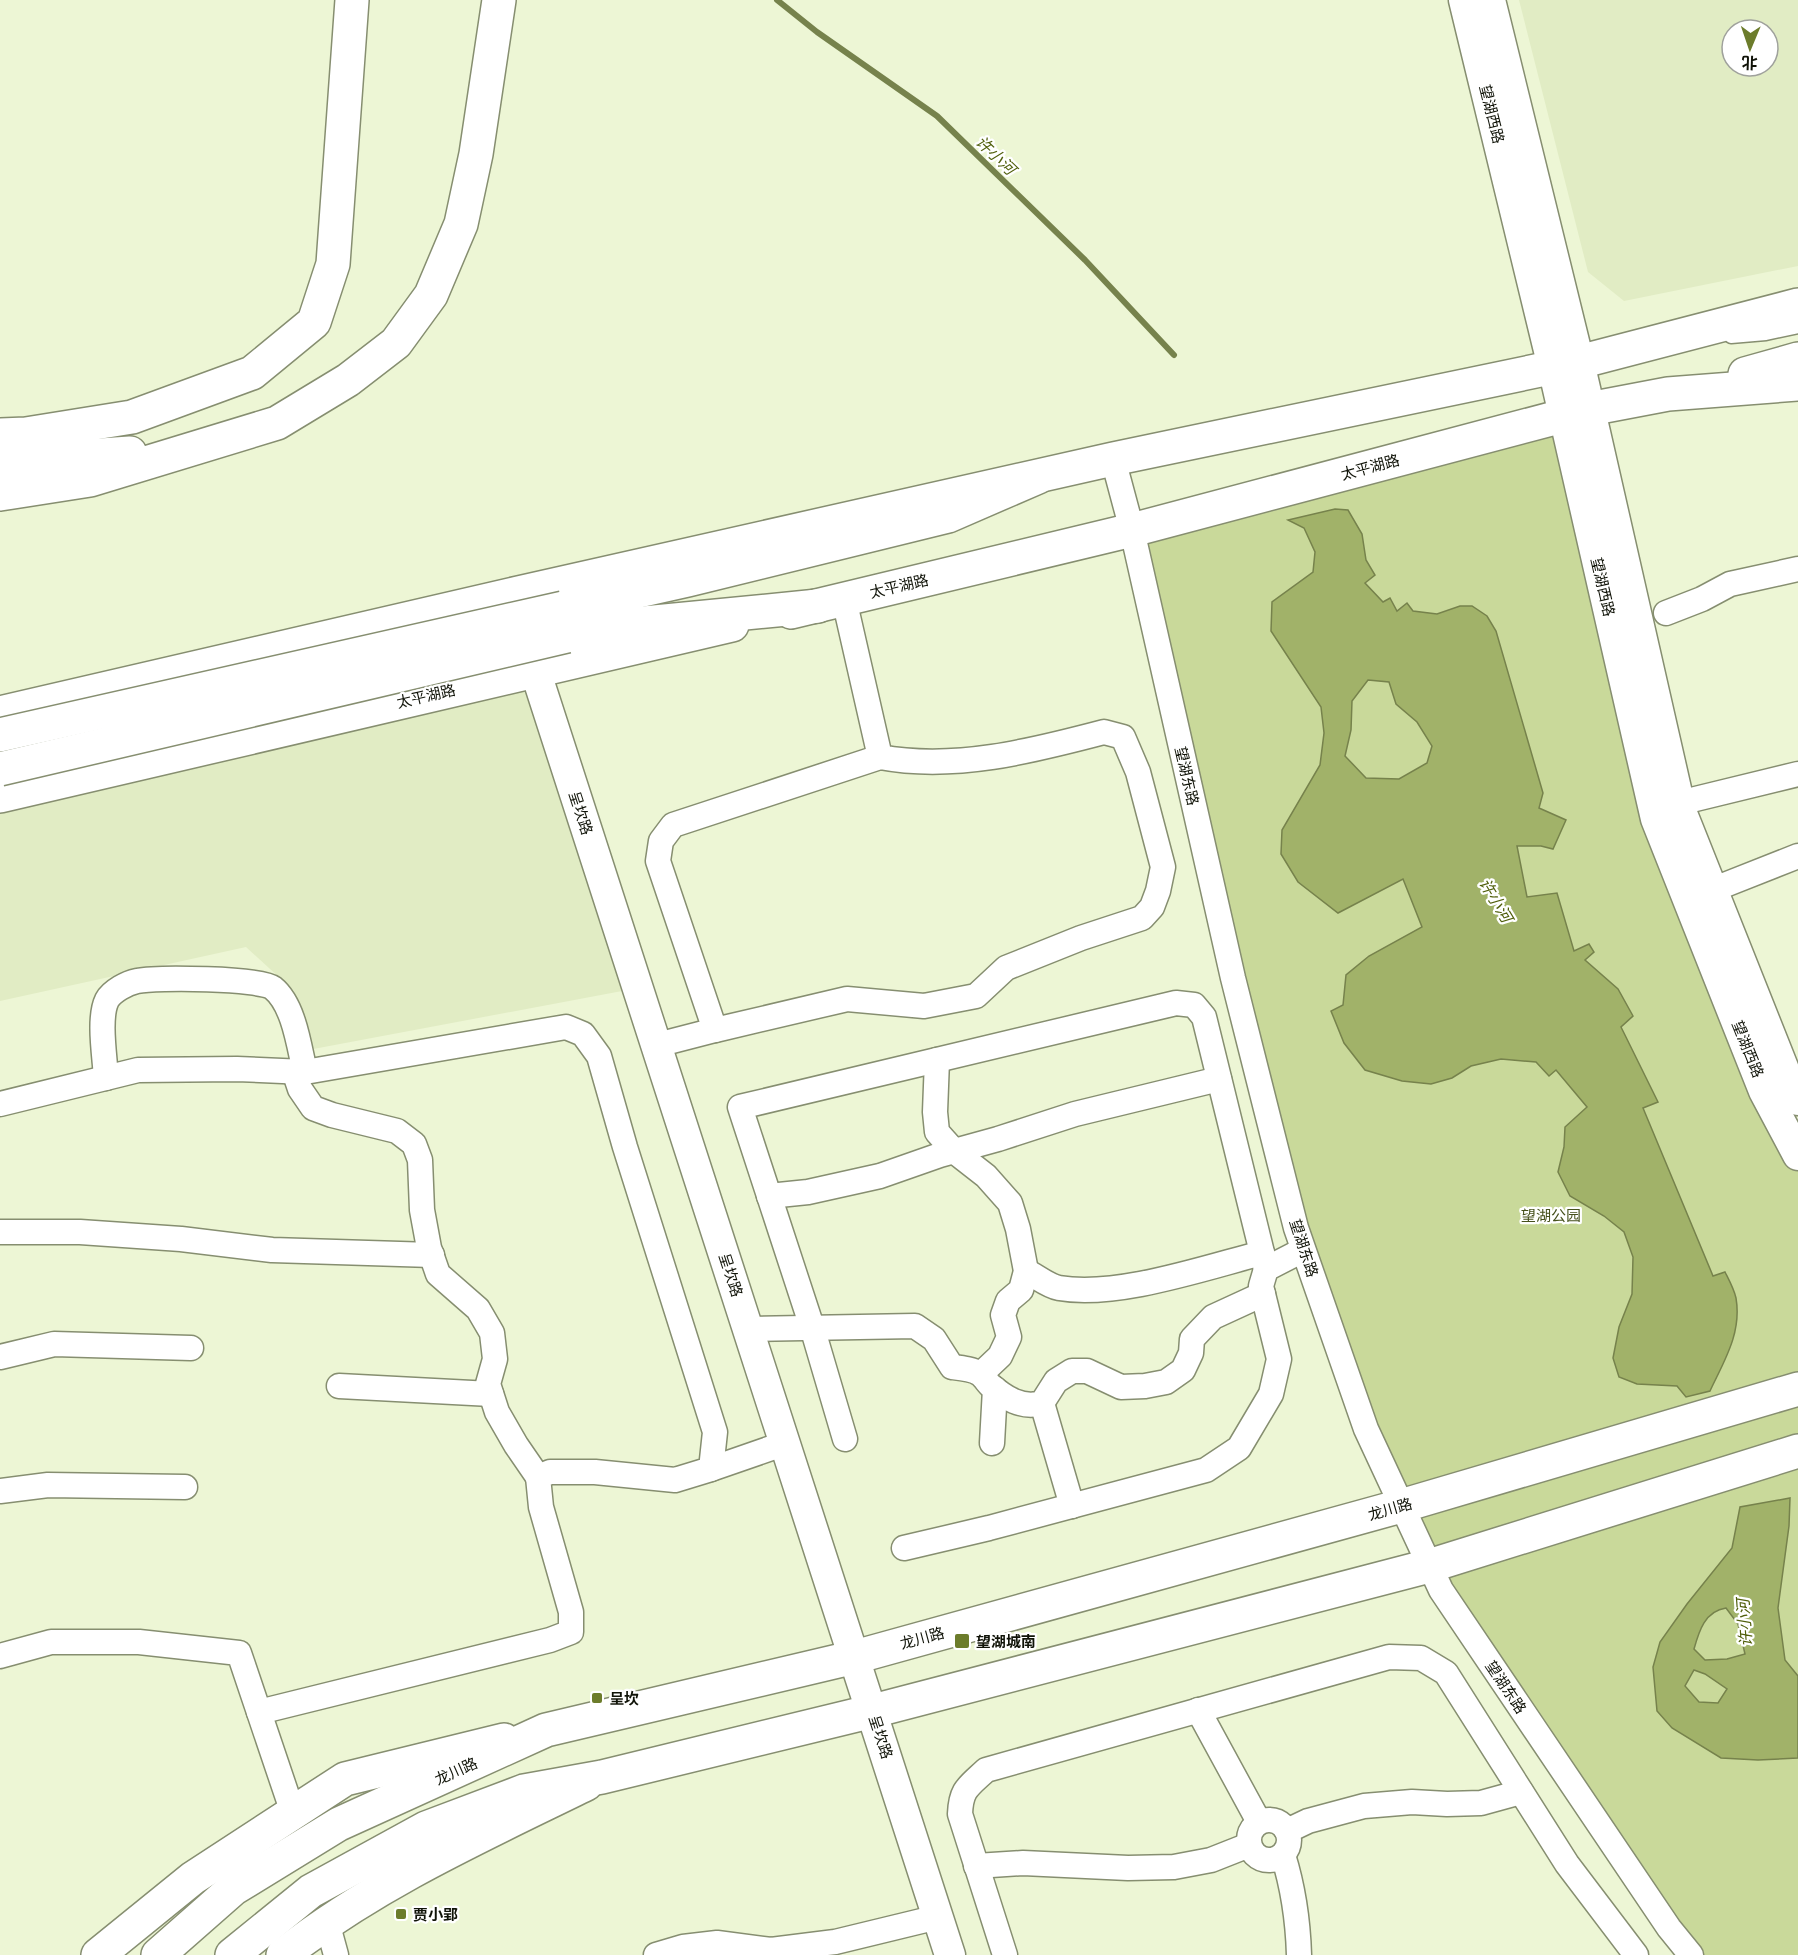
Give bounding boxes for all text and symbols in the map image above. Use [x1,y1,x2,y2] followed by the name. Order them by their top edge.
[1720,18,1780,78] north arrow
[1741,53,1758,73] text: 北
[1476,83,1508,145] street label: 望湖西路
[972,131,1022,181] water label: 许小河
[1339,450,1401,484] street label: 太平湖路
[1587,556,1619,618] street label: 望湖西路
[868,570,930,602] street label: 太平湖路
[395,680,457,712] street label: 太平湖路
[1171,745,1203,807] street label: 望湖东路
[565,789,597,837] street label: 呈坎路
[1475,874,1518,928] water label: 许小河
[1728,1018,1768,1080] street label: 望湖西路
[1521,1206,1581,1225] park label: 望湖公园
[1286,1217,1322,1279] street label: 望湖东路
[715,1251,747,1299] street label: 呈坎路
[1366,1494,1414,1524] street label: 龙川路
[1732,1595,1756,1648] water label: 许小河
[898,1623,946,1653] street label: 龙川路
[953,1632,971,1650] marker: 望湖城南
[976,1632,1036,1651] place label: 望湖城南
[1481,1657,1531,1717] street label: 望湖东路
[609,1689,639,1708] place label: 呈坎
[590,1691,604,1705] marker: 呈坎
[865,1713,897,1761] street label: 呈坎路
[432,1753,480,1789] street label: 龙川路
[413,1905,458,1924] place label: 贾小郢
[394,1907,408,1921] marker: 贾小郢

